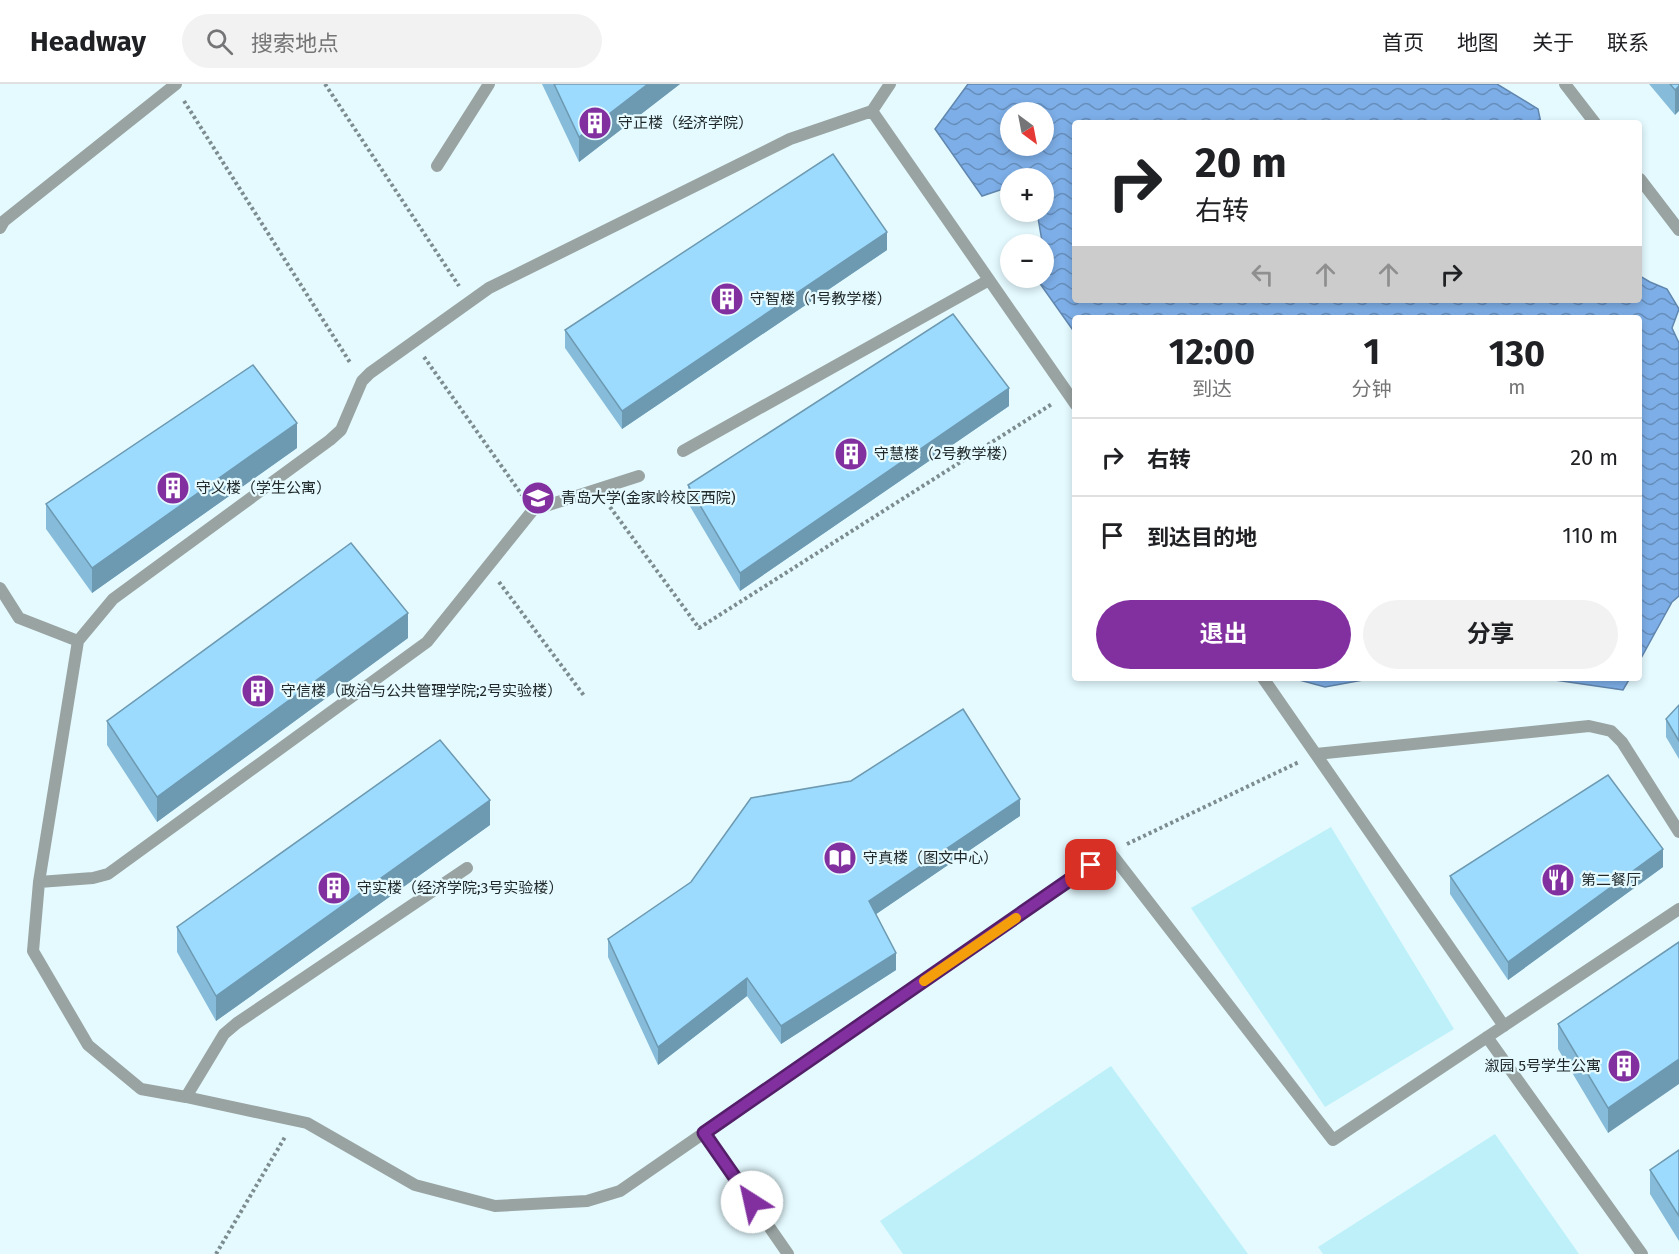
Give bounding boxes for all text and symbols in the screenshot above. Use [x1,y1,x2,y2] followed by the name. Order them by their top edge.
[182,14,602,68] search box
[30,25,146,58] text: Headway
[203,25,236,58] icon: search
[251,30,339,57] text: 搜索地点
[1382,30,1424,56] text: 首页
[1457,30,1499,56] text: 地图
[1532,30,1574,56] text: 关于
[1607,30,1649,56] text: 联系
[1000,102,1054,156] north arrow
[1000,102,1054,288] map controls
[577,105,613,141] building icon: 守正楼（经济学院）
[618,114,753,132] place label: 守正楼（经济学院）
[1195,138,1287,188] text: 20 m
[1096,144,1174,222] icon: right
[1000,168,1054,222] button: +
[1195,195,1249,227] text: 右转
[1000,234,1054,288] button: −
[1246,258,1279,291] icon: left
[1309,258,1342,291] icon: ahead
[1372,258,1405,291] icon: ahead
[1435,258,1468,291] icon: right
[709,281,745,317] building icon: 守智楼（1号教学楼）
[750,290,892,308] place label: 守智楼（1号教学楼）
[1169,330,1255,374] text: 12:00
[1363,330,1380,374] text: 1
[1489,332,1545,376] text: 130
[1508,375,1525,399] text: m
[1192,377,1232,401] text: 到达
[1352,377,1392,401] text: 分钟
[833,436,869,472] building icon: 守慧楼（2号教学楼）
[1096,441,1129,474] icon: right
[1570,444,1618,471] text: 20 m
[874,445,1016,463] place label: 守慧楼（2号教学楼）
[1147,446,1191,473] text: 右转
[155,470,191,506] building icon: 守义楼（学生公寓）
[196,479,331,497] place label: 守义楼（学生公寓）
[520,480,556,516] school or university icon: 青岛大学(金家岭校区西院)
[561,489,736,507] place label: 青岛大学(金家岭校区西院)
[1096,519,1129,552] icon: arrive
[1562,522,1618,549] text: 110 m
[1147,524,1257,551] text: 到达目的地
[1096,600,1351,669] button: 退出
[1363,600,1618,669] button: 分享
[240,673,276,709] building icon: 守信楼（政治与公共管理学院;2号实验楼）
[281,682,562,700] place label: 守信楼（政治与公共管理学院;2号实验楼）
[1065,839,1116,890] pin
[822,840,858,876] library icon: 守真楼（图文中心）
[1074,848,1107,881] icon: arrive
[863,849,998,867] place label: 守真楼（图文中心）
[1540,862,1576,898] restaurant icon: 第二餐厅
[316,870,352,906] building icon: 守实楼（经济学院;3号实验楼）
[1581,871,1641,889] place label: 第二餐厅
[357,879,563,897] place label: 守实楼（经济学院;3号实验楼）
[1606,1048,1642,1084] building icon: 溆园 5号学生公寓
[1485,1057,1601,1075] place label: 溆园 5号学生公寓
[720,1170,784,1234] position arrow

